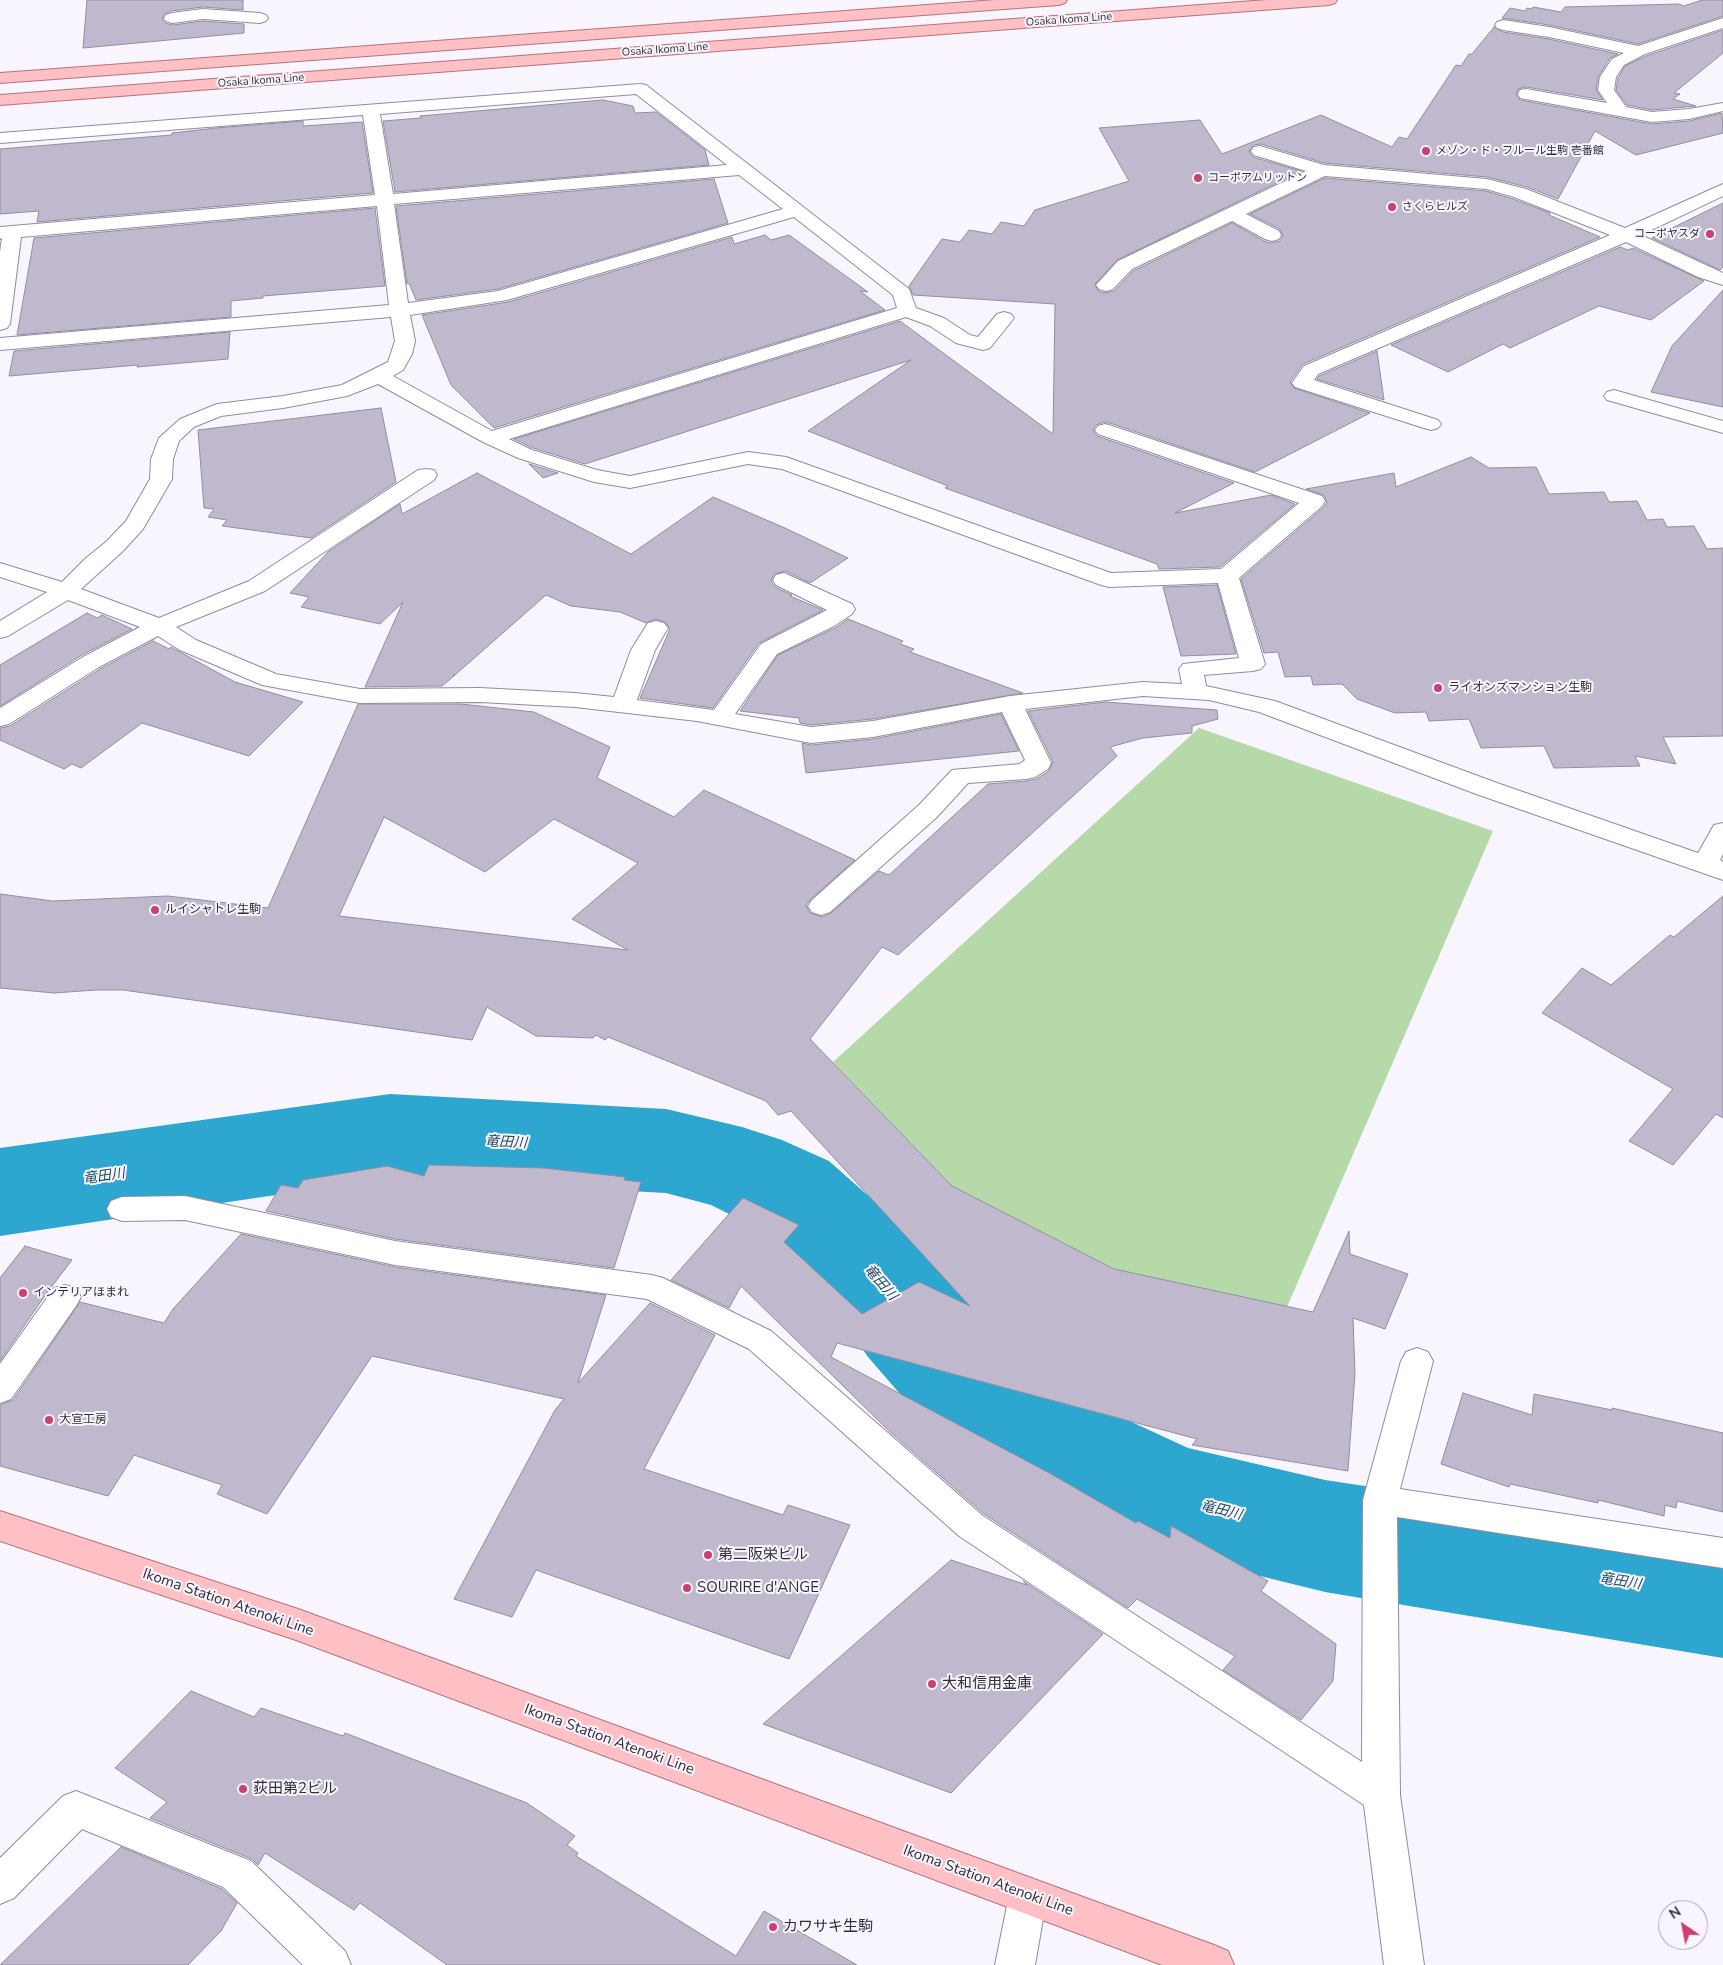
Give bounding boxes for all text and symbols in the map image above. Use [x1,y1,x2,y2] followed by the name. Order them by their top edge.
[1025,10,1113,30] street label: Osaka Ikoma Line
[621,40,709,60] street label: Osaka Ikoma Line
[217,71,305,91] street label: Osaka Ikoma Line
[1436,144,1604,158] place label: メゾン・ド・フルール生駒 壱番館
[1420,145,1432,157] marker: メゾン・ド・フルール生駒 壱番館
[1208,171,1307,185] place label: コーポアムリットン
[1192,172,1204,184] marker: コーポアムリットン
[1402,200,1468,214] place label: さくらヒルズ
[1386,201,1398,213] marker: さくらヒルズ
[1634,227,1700,241] place label: コーポヤスダ
[1704,228,1716,240] marker: コーポヤスダ
[1448,681,1592,695] place label: ライオンズマンション生駒
[1432,682,1444,694] marker: ライオンズマンション生駒
[165,903,261,917] place label: ルイシャトレ生駒
[149,904,161,916] marker: ルイシャトレ生駒
[485,1134,527,1152] water label: 竜田川
[82,1166,126,1188] water label: 竜田川
[860,1262,900,1304] water label: 竜田川
[33,1286,129,1300] place label: インテリアほまれ
[17,1287,29,1299] marker: インテリアほまれ
[59,1413,107,1427] place label: 大宣工房
[43,1414,55,1426] marker: 大宣工房
[1199,1498,1243,1524] water label: 竜田川
[718,1546,808,1564] place label: 第二阪栄ビル
[702,1549,714,1561] marker: 第二阪栄ビル
[140,1565,316,1641] street label: Ikoma Station Atenoki Line
[1598,1570,1642,1594] water label: 竜田川
[697,1579,819,1597] place label: SOURIRE d'ANGE
[681,1582,693,1594] marker: SOURIRE d'ANGE
[942,1675,1032,1693] place label: 大和信用金庫
[926,1678,938,1690] marker: 大和信用金庫
[521,1701,697,1779] street label: Ikoma Station Atenoki Line
[253,1780,337,1798] place label: 荻田第2ビル
[237,1783,249,1795] marker: 荻田第2ビル
[900,1842,1076,1920] street label: Ikoma Station Atenoki Line
[1658,1900,1708,1950] north arrow
[1666,1902,1685,1924] text: N
[783,1918,873,1936] place label: カワサキ生駒
[767,1921,779,1933] marker: カワサキ生駒

